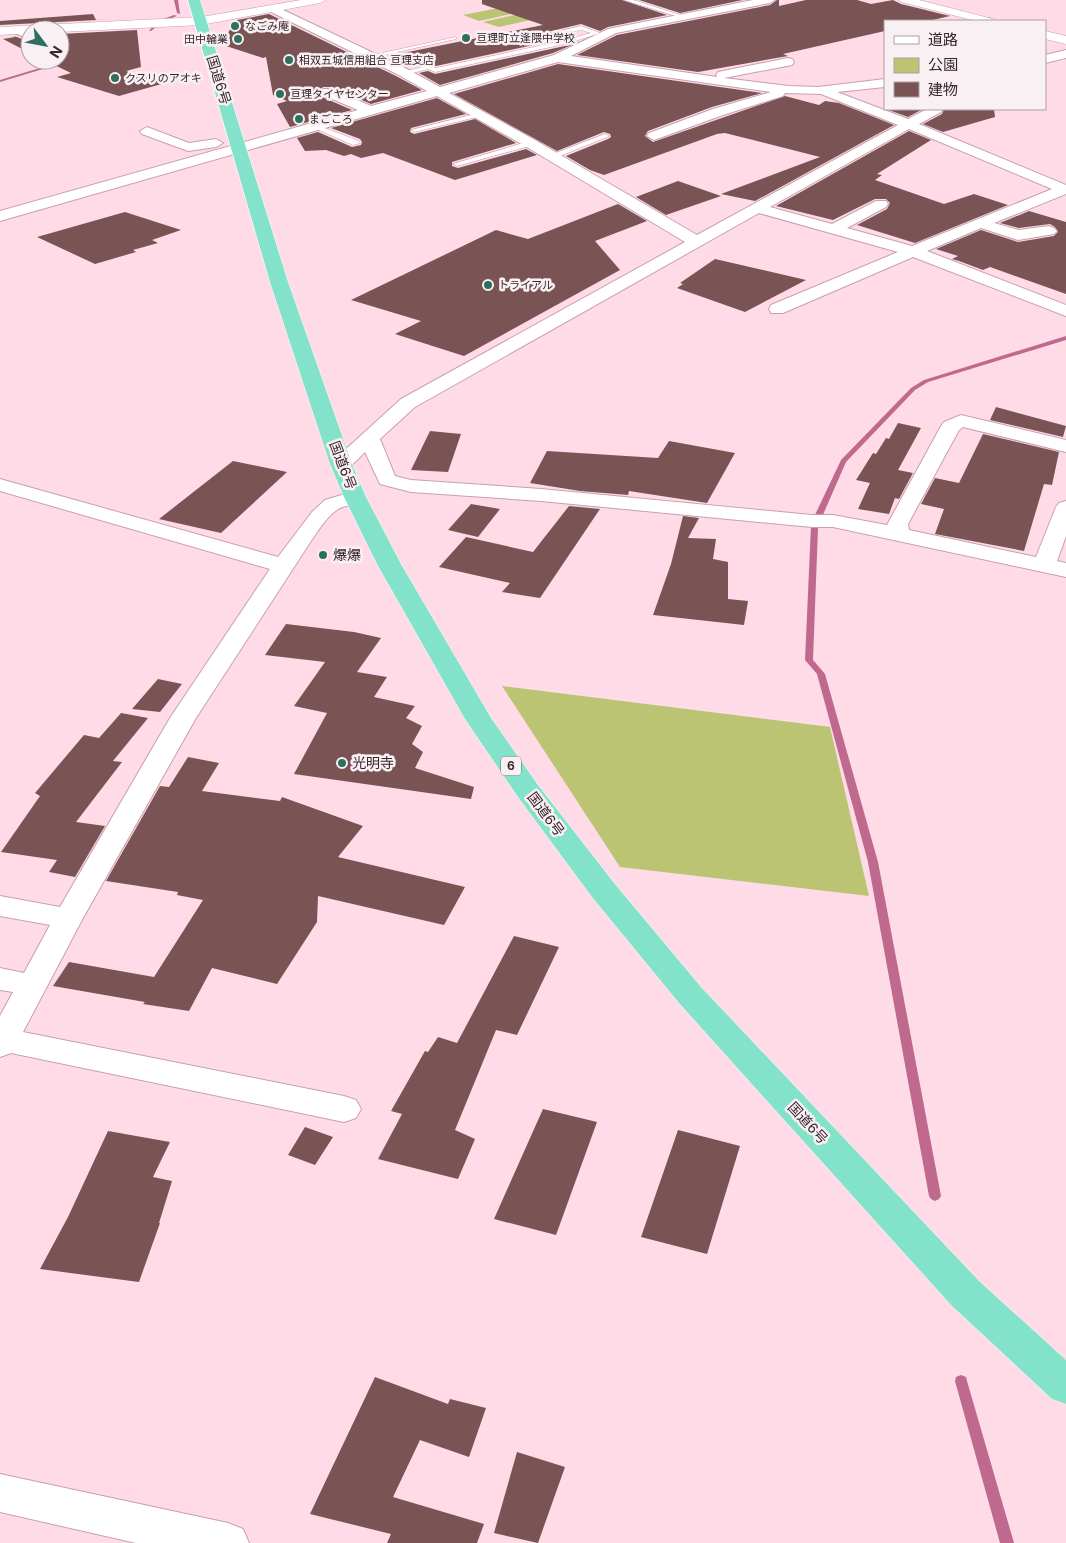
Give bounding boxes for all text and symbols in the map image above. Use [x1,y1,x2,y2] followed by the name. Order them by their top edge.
[245,19,289,33] place label: なごみ庵
[20,20,70,70] north arrow
[229,20,241,32] marker: なごみ庵
[884,20,1046,110] legend
[928,30,958,49] text: 道路
[476,31,575,45] place label: 亘理町立逢隈中学校
[184,32,228,46] place label: 田中輪業
[460,32,472,44] marker: 亘理町立逢隈中学校
[232,33,244,45] marker: 田中輪業
[46,43,66,61] text: N
[204,53,235,107] street label: 国道6号
[299,53,434,67] place label: 相双五城信用組合 亘理支店
[283,54,295,66] marker: 相双五城信用組合 亘理支店
[928,55,958,74] text: 公園
[125,71,202,85] place label: クスリのアオキ
[109,72,121,84] marker: クスリのアオキ
[928,80,958,99] text: 建物
[290,87,389,101] place label: 亘理タイヤセンター
[274,88,286,100] marker: 亘理タイヤセンター
[309,112,353,126] place label: まごころ
[293,113,305,125] marker: まごころ
[498,278,553,292] place label: トライアル
[482,279,494,291] marker: トライアル
[326,438,360,492] street label: 国道6号
[333,546,361,563] place label: 爆爆
[317,549,329,561] marker: 爆爆
[352,754,394,771] place label: 光明寺
[501,756,521,776] road number: 6
[336,757,348,769] marker: 光明寺
[524,788,568,839] street label: 国道6号
[785,1098,832,1147] street label: 国道6号

